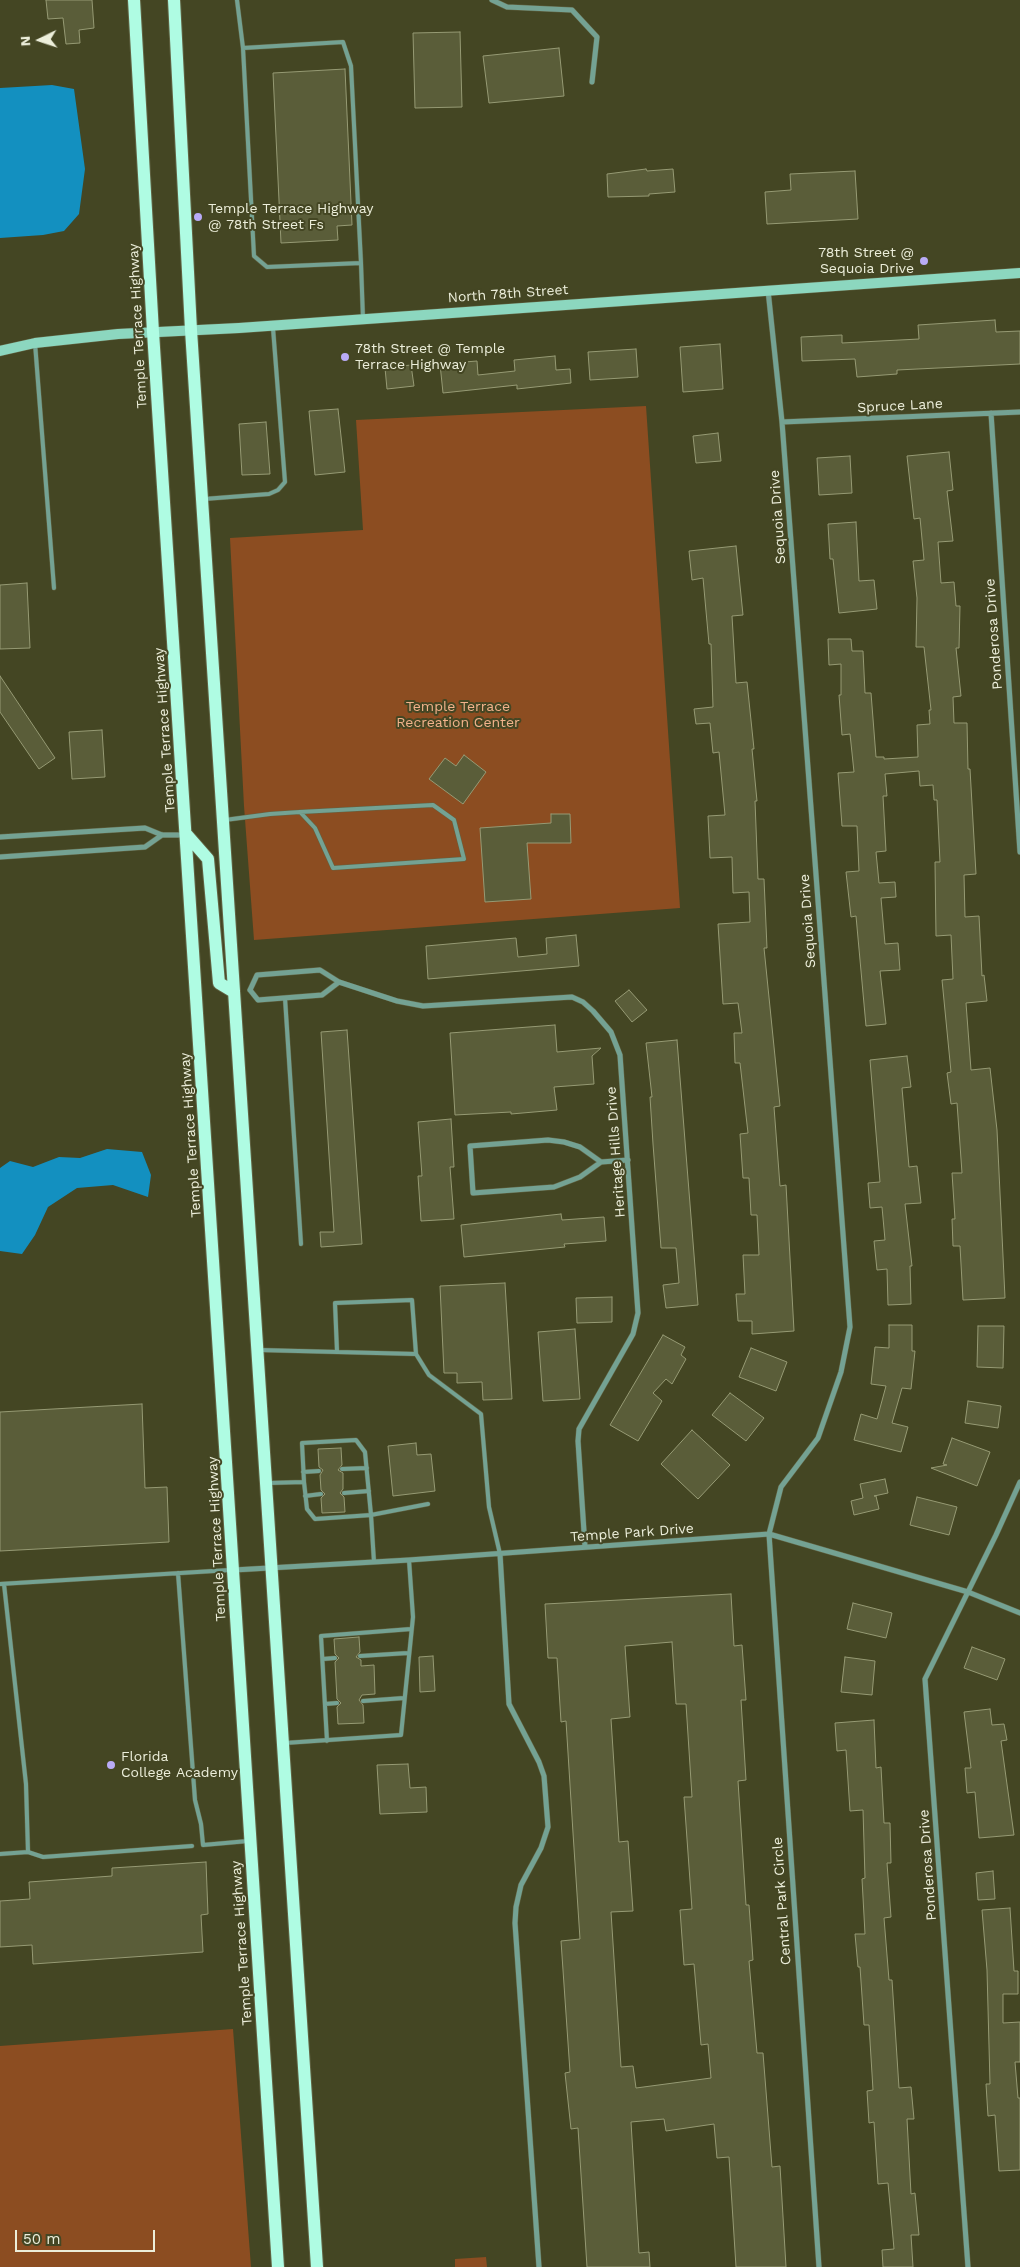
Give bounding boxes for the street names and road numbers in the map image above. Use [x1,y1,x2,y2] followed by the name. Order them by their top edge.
[125,243,151,409] street label: Temple Terrace Highway
[447,281,569,307] street label: North 78th Street
[857,395,943,417] street label: Spruce Lane
[766,469,790,565] street label: Sequoia Drive
[982,578,1006,690] street label: Ponderosa Drive
[151,647,179,813] street label: Temple Terrace Highway
[796,873,820,969] street label: Sequoia Drive
[177,1052,205,1218] street label: Temple Terrace Highway
[603,1086,629,1218] street label: Heritage Hills Drive
[204,1456,230,1622] street label: Temple Terrace Highway
[570,1520,694,1546] street label: Temple Park Drive
[916,1809,940,1921] street label: Ponderosa Drive
[769,1836,795,1966] street label: Central Park Circle
[228,1860,256,2026] street label: Temple Terrace Highway

